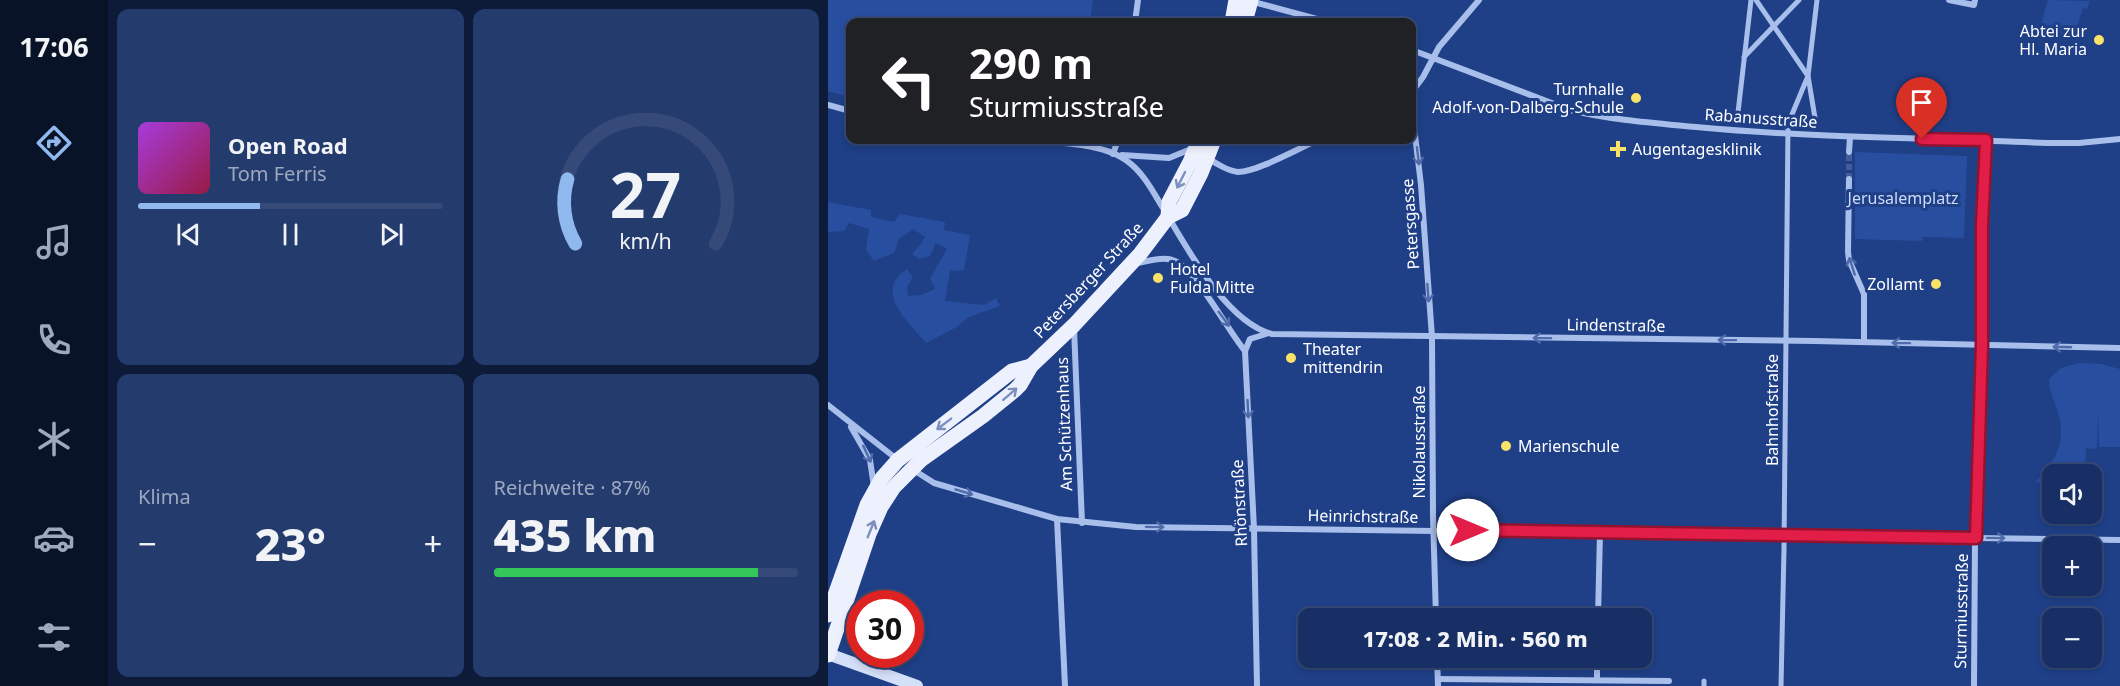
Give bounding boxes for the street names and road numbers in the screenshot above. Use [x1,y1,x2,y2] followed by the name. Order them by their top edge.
[1704,103,1818,133] street label: Rabanusstraße
[1396,178,1424,270] street label: Petersgasse
[1028,217,1148,343] street label: Petersberger Straße
[1566,313,1666,337] street label: Lindenstraße
[1761,354,1783,466] street label: Bahnhofstraße
[1051,357,1077,491] street label: Am Schützenhaus
[1408,386,1430,499] street label: Nikolausstraße
[1226,459,1252,547] street label: Rhönstraße
[1307,504,1419,528] street label: Heinrichstraße
[1949,553,1973,669] street label: Sturmiusstraße

